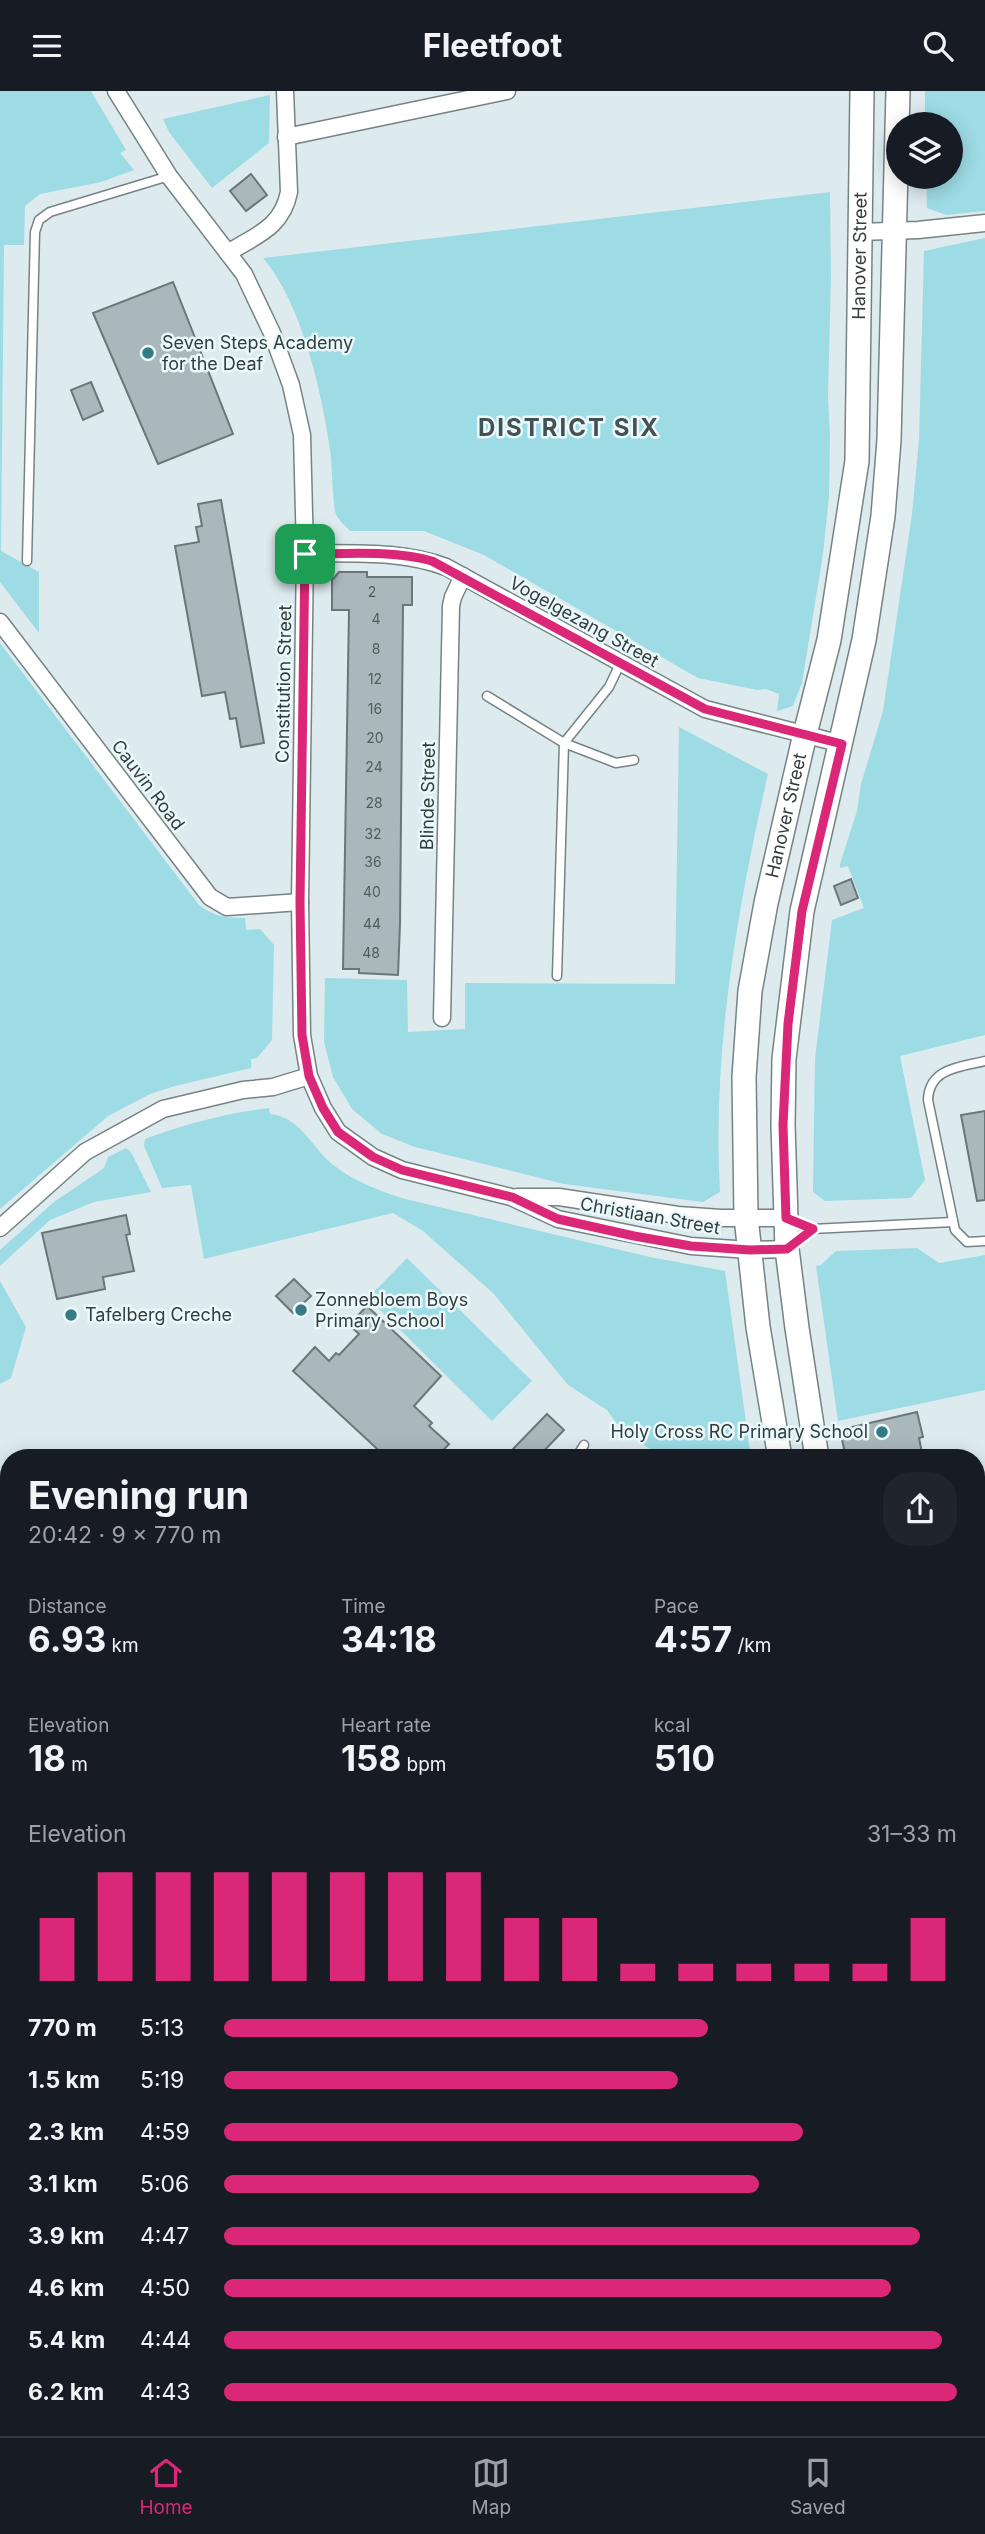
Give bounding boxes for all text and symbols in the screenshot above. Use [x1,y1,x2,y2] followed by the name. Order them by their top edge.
[423,26,562,65] text: Fleetfoot
[28,27,66,65] icon: menu
[919,27,957,65] icon: search
[886,112,963,189] map controls
[886,112,963,189] button: layers
[848,192,871,320] street label: Hanover Street
[162,332,353,374] place label: Seven Steps Academy for the Deaf
[140,345,156,361] marker: Seven Steps Academy for the Deaf
[478,413,660,442] district label: DISTRICT SIX
[275,524,335,584] pin
[286,535,324,573] icon: arrive
[506,572,662,671] street label: Vogelgezang Street
[368,583,376,600] house number: 2
[272,605,295,763] street label: Constitution Street
[371,610,381,627] house number: 4
[372,640,380,657] house number: 8
[368,670,382,687] house number: 12
[368,700,382,717] house number: 16
[366,729,384,746] house number: 20
[108,735,189,834] street label: Cauvin Road
[416,741,439,850] street label: Blinde Street
[761,751,810,880] street label: Hanover Street
[365,758,383,775] house number: 24
[365,794,383,811] house number: 28
[364,825,382,842] house number: 32
[364,853,382,870] house number: 36
[363,883,381,900] house number: 40
[363,915,381,932] house number: 44
[362,944,380,961] house number: 48
[579,1193,722,1238] street label: Christiaan Street
[315,1289,468,1331] place label: Zonnebloem Boys Primary School
[293,1302,309,1318] marker: Zonnebloem Boys Primary School
[85,1304,232,1325] place label: Tafelberg Creche
[63,1307,79,1323] marker: Tafelberg Creche
[610,1421,868,1442] place label: Holy Cross RC Primary School
[874,1424,890,1440] marker: Holy Cross RC Primary School
[28,1472,249,1518] text: Evening run
[883,1472,957,1546] button: share
[28,1521,221,1549] text: 20:42 · 9 × 770 m
[28,1595,106,1618] text: Distance
[341,1595,386,1618] text: Time
[654,1595,699,1618] text: Pace
[28,1618,106,1660] text: 6.93
[341,1618,437,1660] text: 34:18
[654,1618,732,1660] text: 4:57
[106,1634,139,1657] text: km
[732,1634,771,1657] text: /km
[28,1714,109,1737] text: Elevation
[341,1714,431,1737] text: Heart rate
[654,1714,690,1737] text: kcal
[28,1737,66,1779] text: 18
[341,1737,401,1779] text: 158
[654,1737,715,1779] text: 510
[66,1753,88,1776] text: m
[401,1753,447,1776] text: bpm
[28,1820,127,1848] text: Elevation
[867,1820,957,1848] text: 31–33 m
[28,2014,97,2042] text: 770 m
[140,2014,184,2042] text: 5:13
[28,2066,100,2094] text: 1.5 km
[140,2066,184,2094] text: 5:19
[28,2118,104,2146] text: 2.3 km
[140,2118,190,2146] text: 4:59
[28,2170,98,2198] text: 3.1 km
[140,2170,189,2198] text: 5:06
[28,2222,104,2250] text: 3.9 km
[140,2222,189,2250] text: 4:47
[28,2274,105,2302] text: 4.6 km
[140,2274,190,2302] text: 4:50
[28,2326,105,2354] text: 5.4 km
[140,2326,191,2354] text: 4:44
[28,2378,104,2406] text: 6.2 km
[140,2378,191,2406] text: 4:43
[139,2454,193,2519] tab: Home
[472,2454,511,2519] tab: Map
[790,2454,846,2519] tab: Saved

